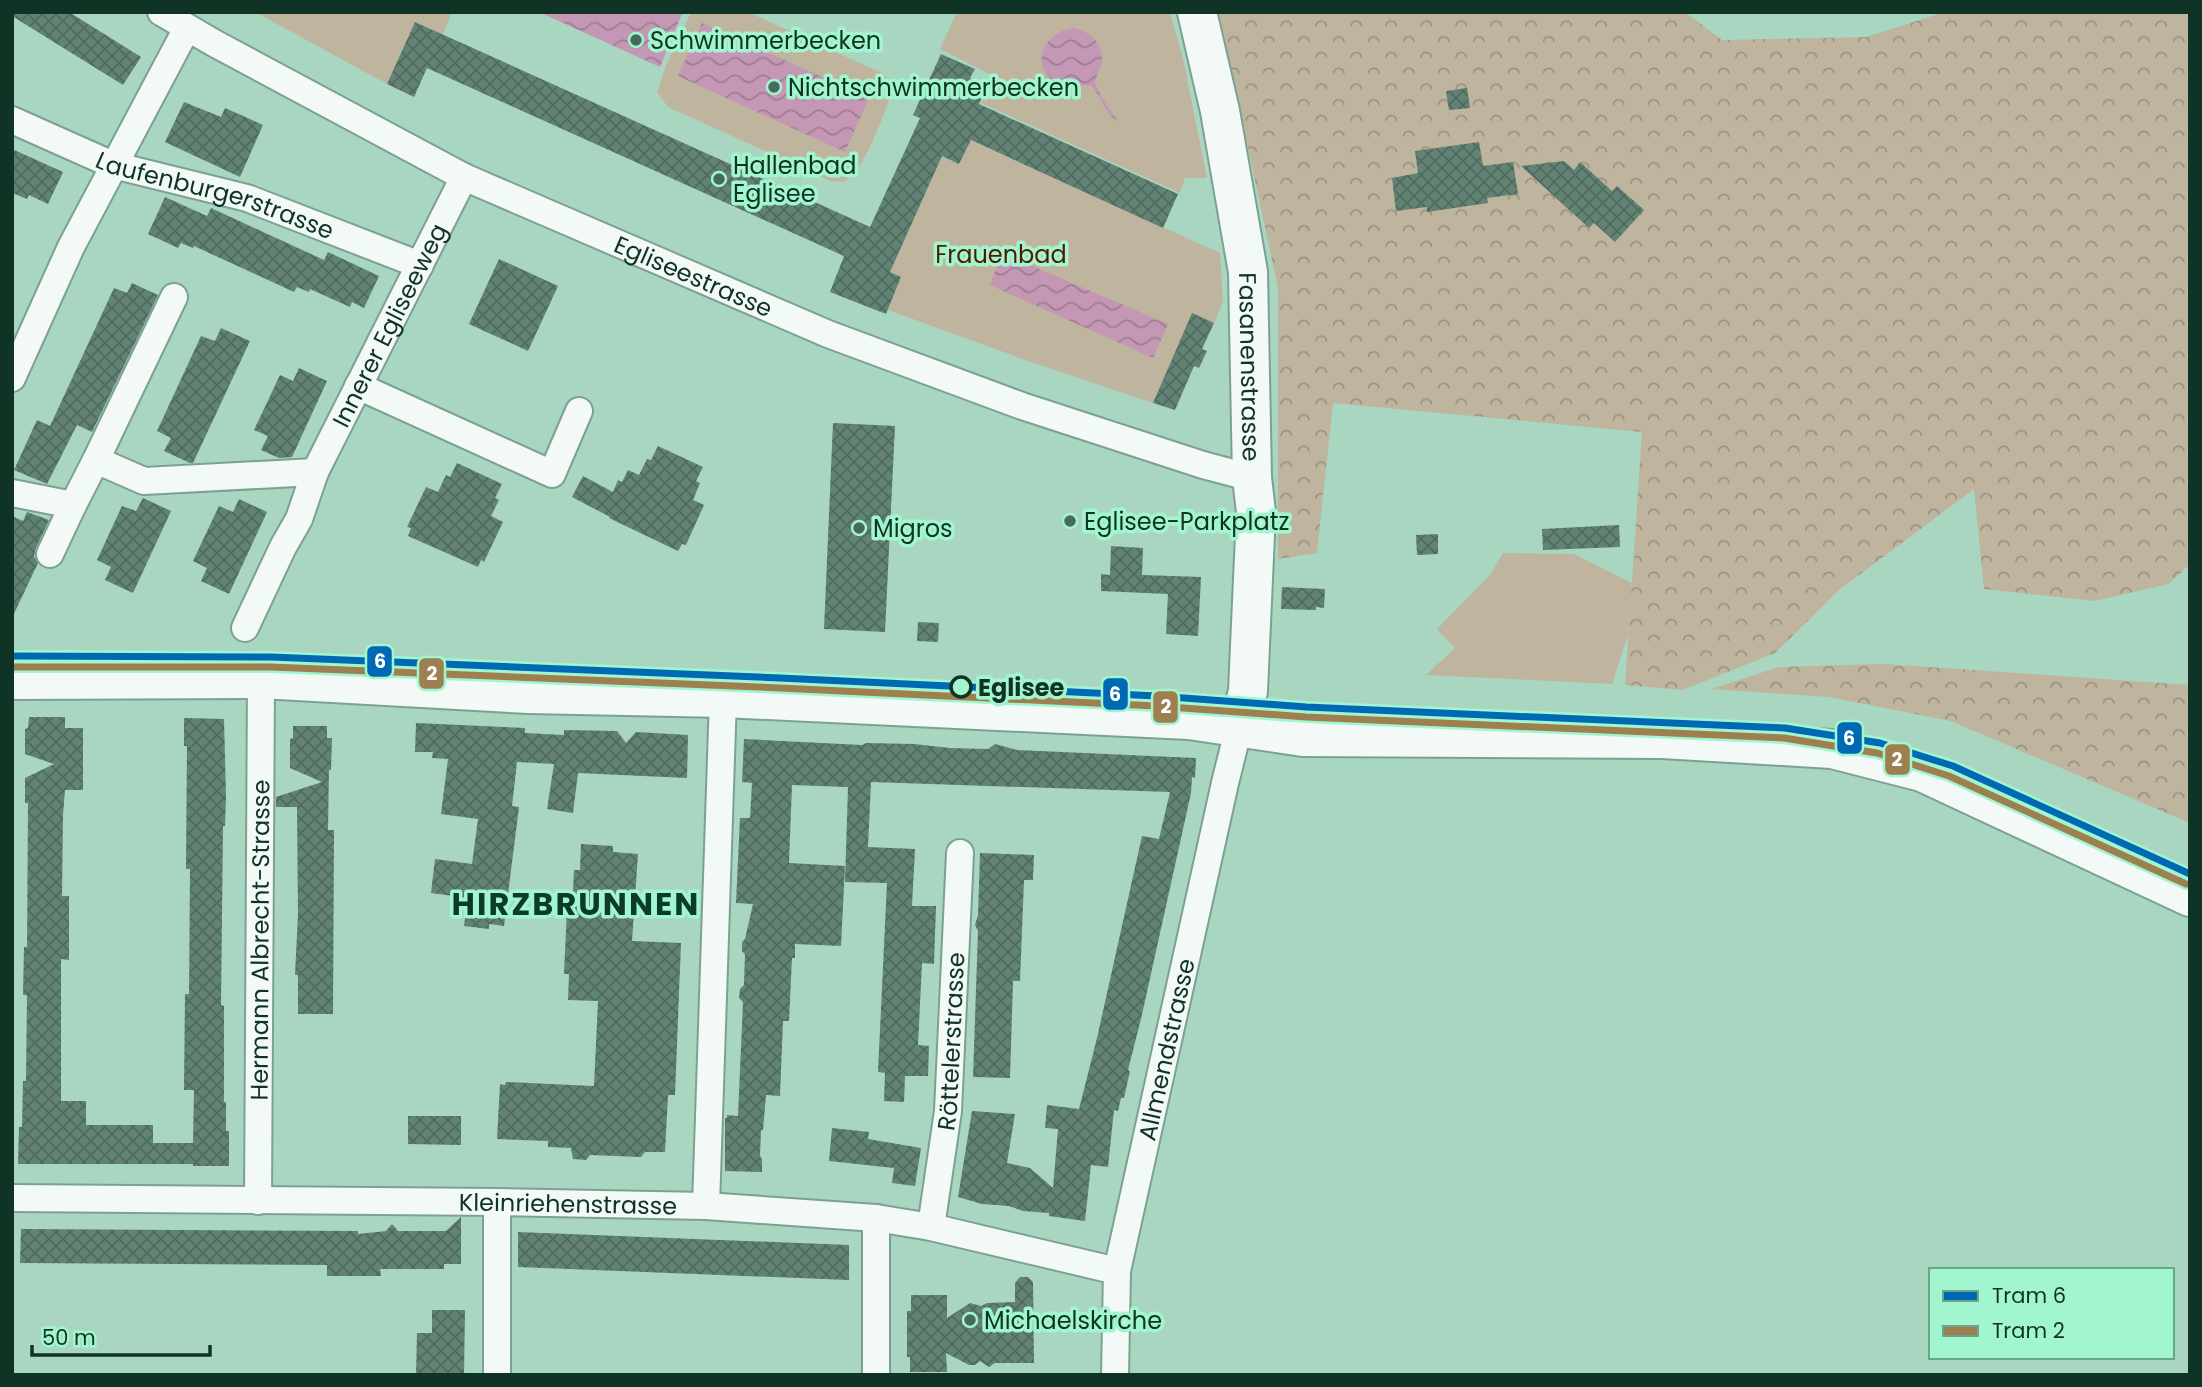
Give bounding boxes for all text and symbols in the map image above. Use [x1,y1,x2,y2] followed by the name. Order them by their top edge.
[650,24,881,57] place label: Schwimmerbecken
[628,32,644,48] marker: Schwimmerbecken
[788,71,1079,104] place label: Nichtschwimmerbecken
[766,79,782,95] marker: Nichtschwimmerbecken
[91,143,339,247] street label: Laufenburgerstrasse
[733,149,857,210] place label: Hallenbad Eglisee
[711,171,727,187] marker: Hallenbad Eglisee
[324,218,455,433] street label: Innerer Egliseeweg
[609,227,778,325] street label: Egliseestrasse
[935,238,1067,271] park label: Frauenbad
[1232,272,1268,462] street label: Fasanenstrasse
[1084,505,1289,538] place label: Eglisee-Parkplatz
[873,512,953,545] place label: Migros
[1062,513,1078,529] marker: Eglisee-Parkplatz
[851,520,867,536] marker: Migros
[366,645,393,678] line badge: 6
[374,648,386,675] text: 6
[418,657,445,690] line badge: 2
[427,660,438,687] text: 2
[978,671,1065,704] place label: Eglisee
[950,676,972,698] marker: Eglisee
[1102,677,1129,711] line badge: 6
[1109,681,1121,708] text: 6
[1152,690,1179,724] line badge: 2
[1161,693,1172,720] text: 2
[1836,721,1863,755] line badge: 6
[1843,725,1855,752] text: 6
[1884,743,1911,776] line badge: 2
[1892,746,1903,773] text: 2
[242,780,277,1100] street label: Hermann Albrecht-Strasse
[452,881,700,926] district label: HIRZBRUNNEN
[929,951,972,1133] street label: Röttelerstrasse
[1130,955,1202,1144] street label: Allmendstrasse
[459,1185,677,1222] street label: Kleinriehenstrasse
[1929,1268,2174,1359] legend
[1992,1281,2066,1310] text: Tram 6
[984,1304,1162,1337] place label: Michaelskirche
[962,1312,978,1328] marker: Michaelskirche
[32,1314,210,1358] scale bar
[1992,1316,2065,1345] text: Tram 2
[42,1323,96,1352] text: 50 m

